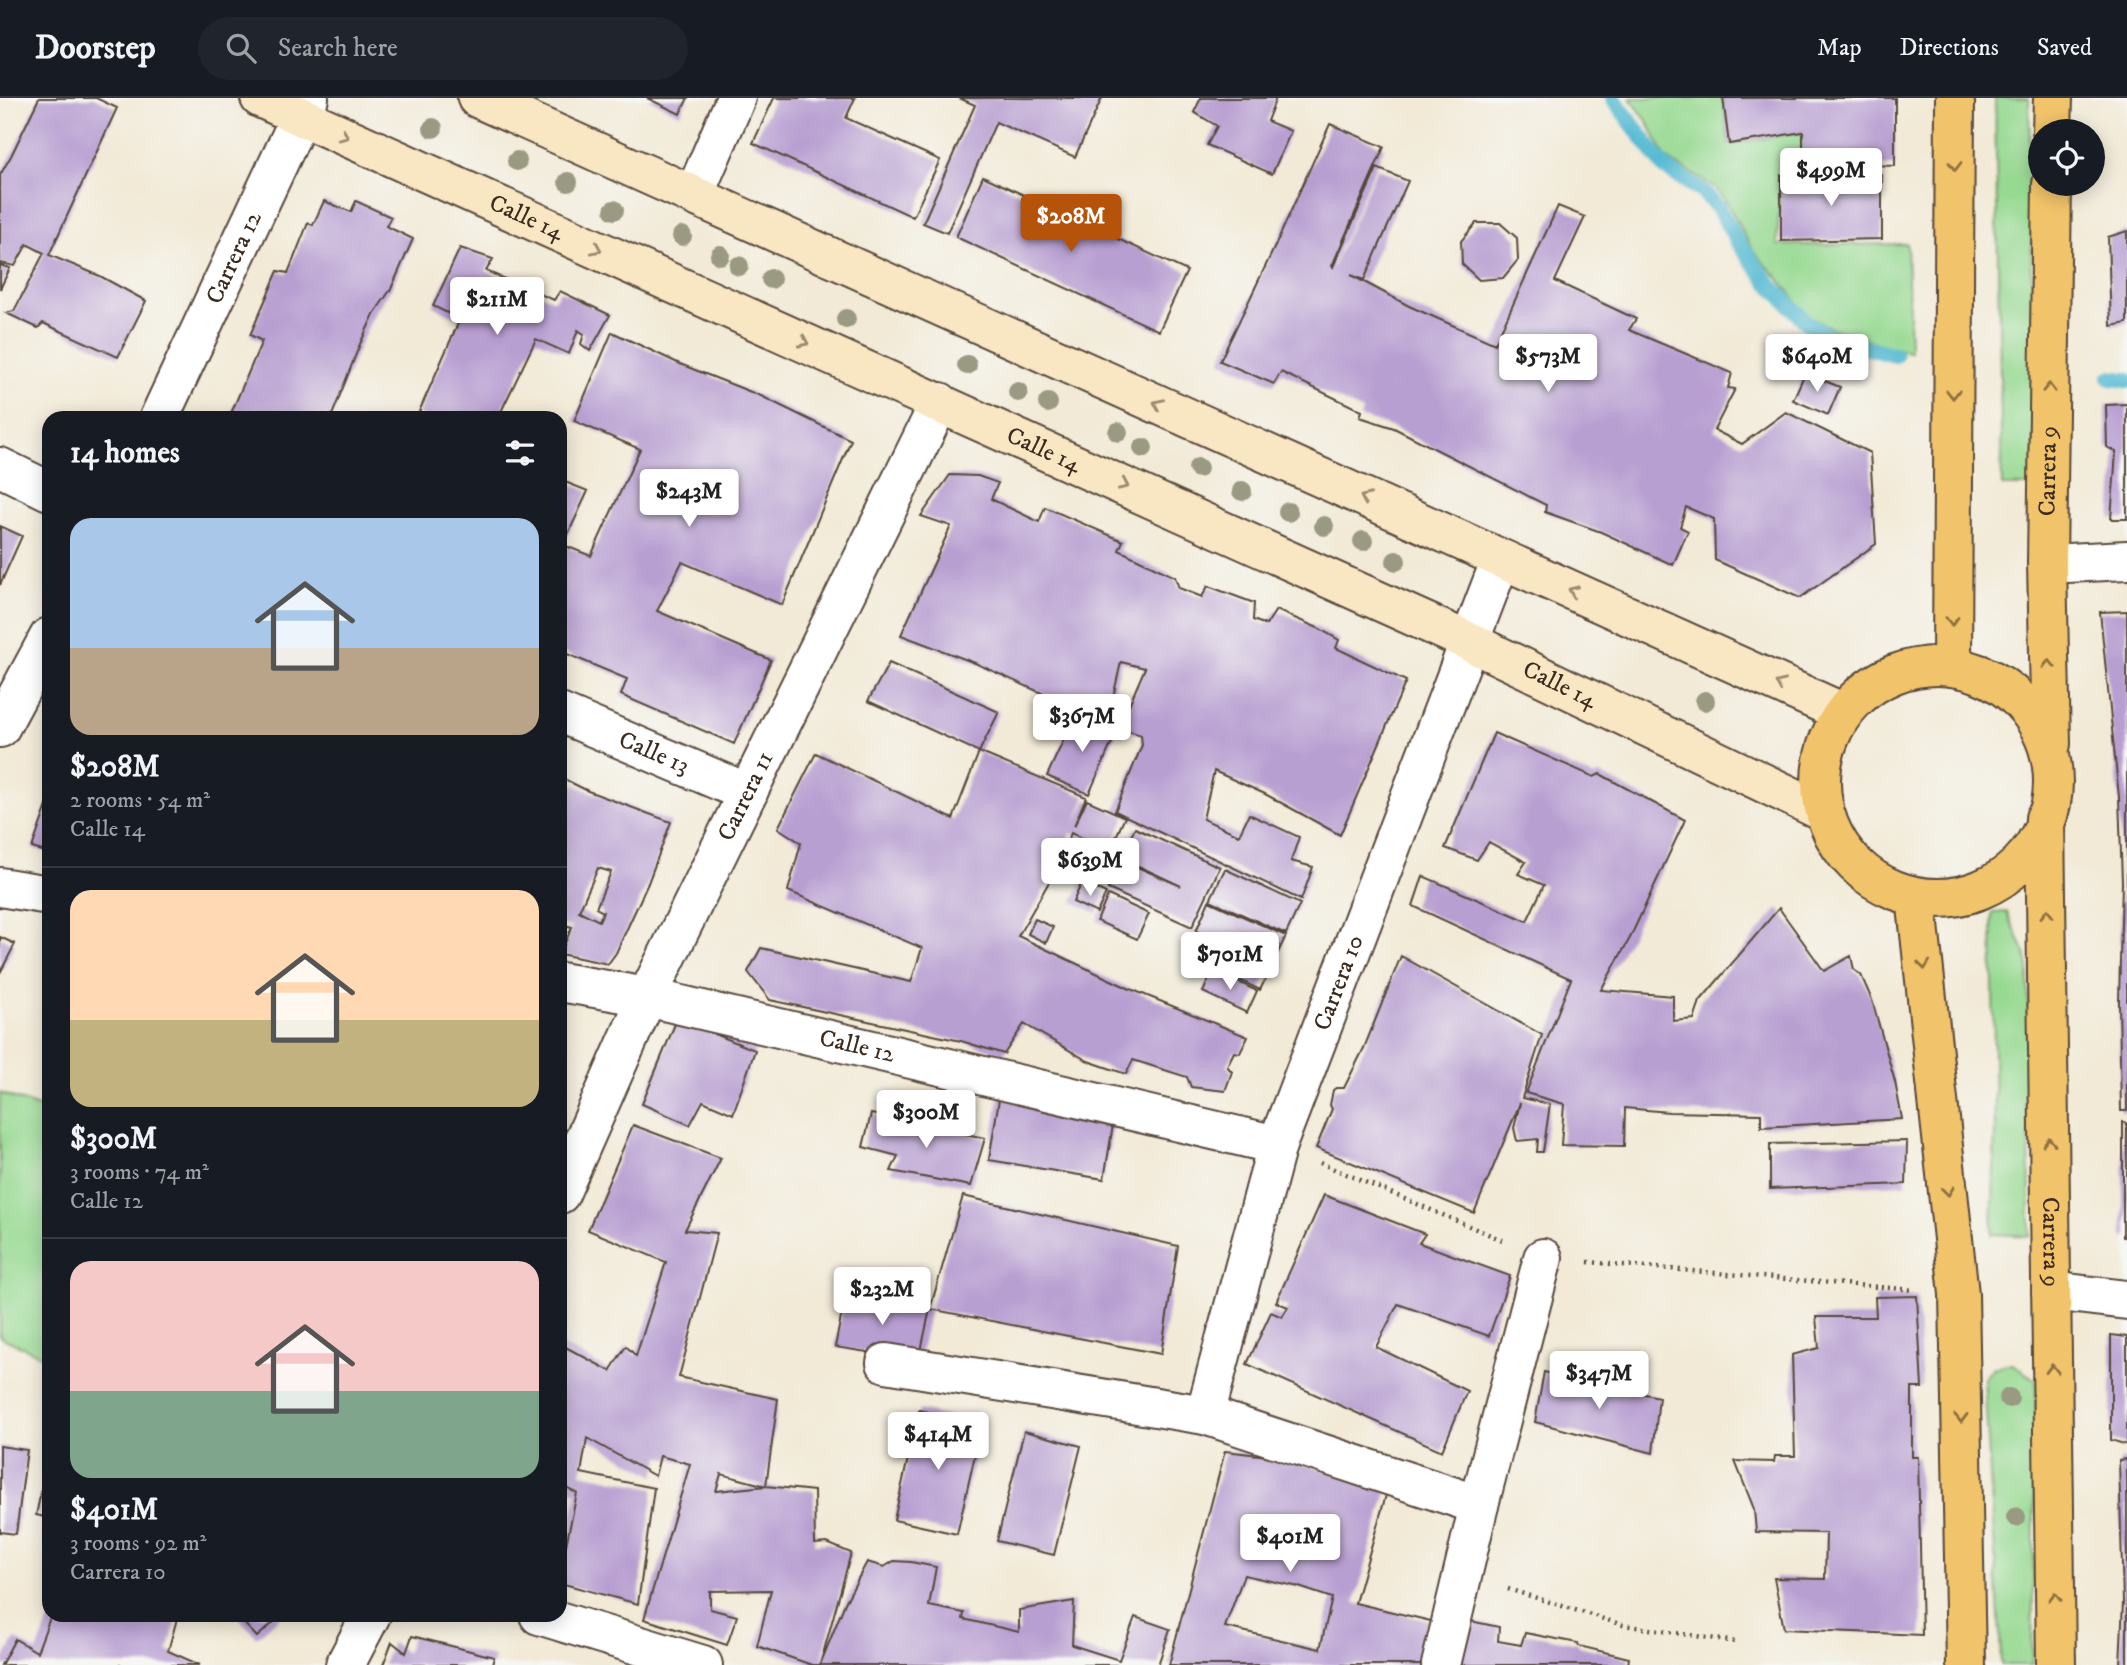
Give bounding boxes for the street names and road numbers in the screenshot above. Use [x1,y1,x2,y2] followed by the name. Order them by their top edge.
[484,188,569,248] street label: Calle 14
[200,206,269,309] street label: Carrera 12
[1002,421,1086,480] street label: Calle 14
[2033,426,2064,516] street label: Carrera 9
[1518,655,1602,716] street label: Calle 14
[614,725,693,781] street label: Calle 13
[711,747,780,846] street label: Carrera 11
[1307,931,1371,1035] street label: Carrera 10
[816,1023,898,1070] street label: Calle 12
[2035,1197,2066,1287] street label: Carrera 9

